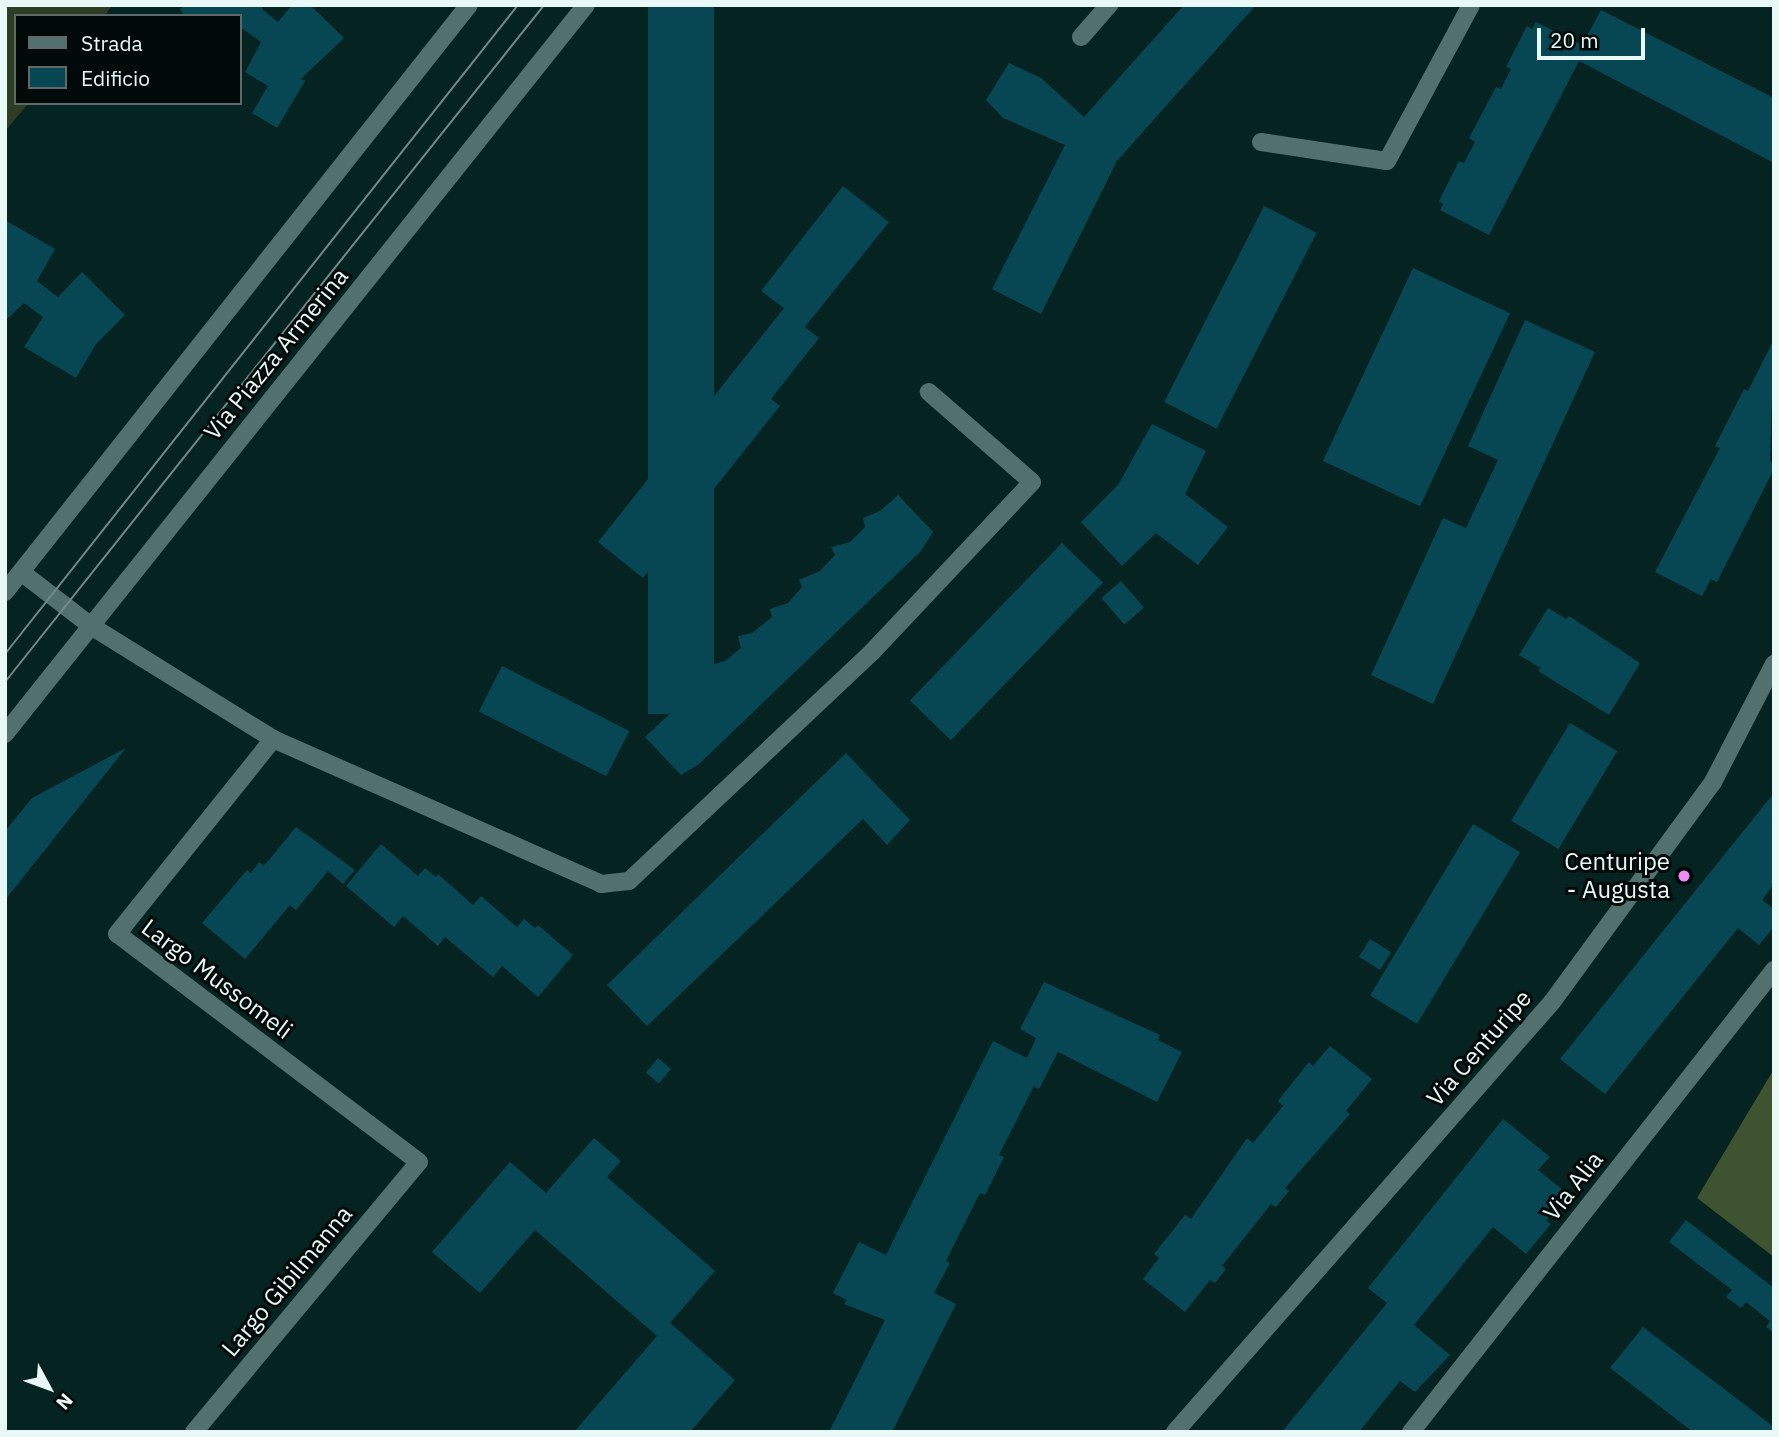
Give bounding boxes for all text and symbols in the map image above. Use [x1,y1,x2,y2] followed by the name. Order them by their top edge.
[14,14,242,105] legend
[1541,14,1650,58] scale bar
[1550,26,1599,54] text: 20 m
[81,29,143,57] text: Strada
[81,64,150,92] text: Edificio
[198,262,354,446] street label: Via Piazza Armerina
[1564,848,1670,904] place label: Centuripe - Augusta
[1676,868,1692,884] marker: Centuripe - Augusta
[136,913,298,1045] street label: Largo Mussomeli
[1421,984,1537,1112] street label: Via Centuripe
[1537,1146,1609,1226] street label: Via Alia
[216,1200,358,1362] street label: Largo Gibilmanna
[14,1353,84,1423] north arrow
[51,1389,78,1415] text: N

